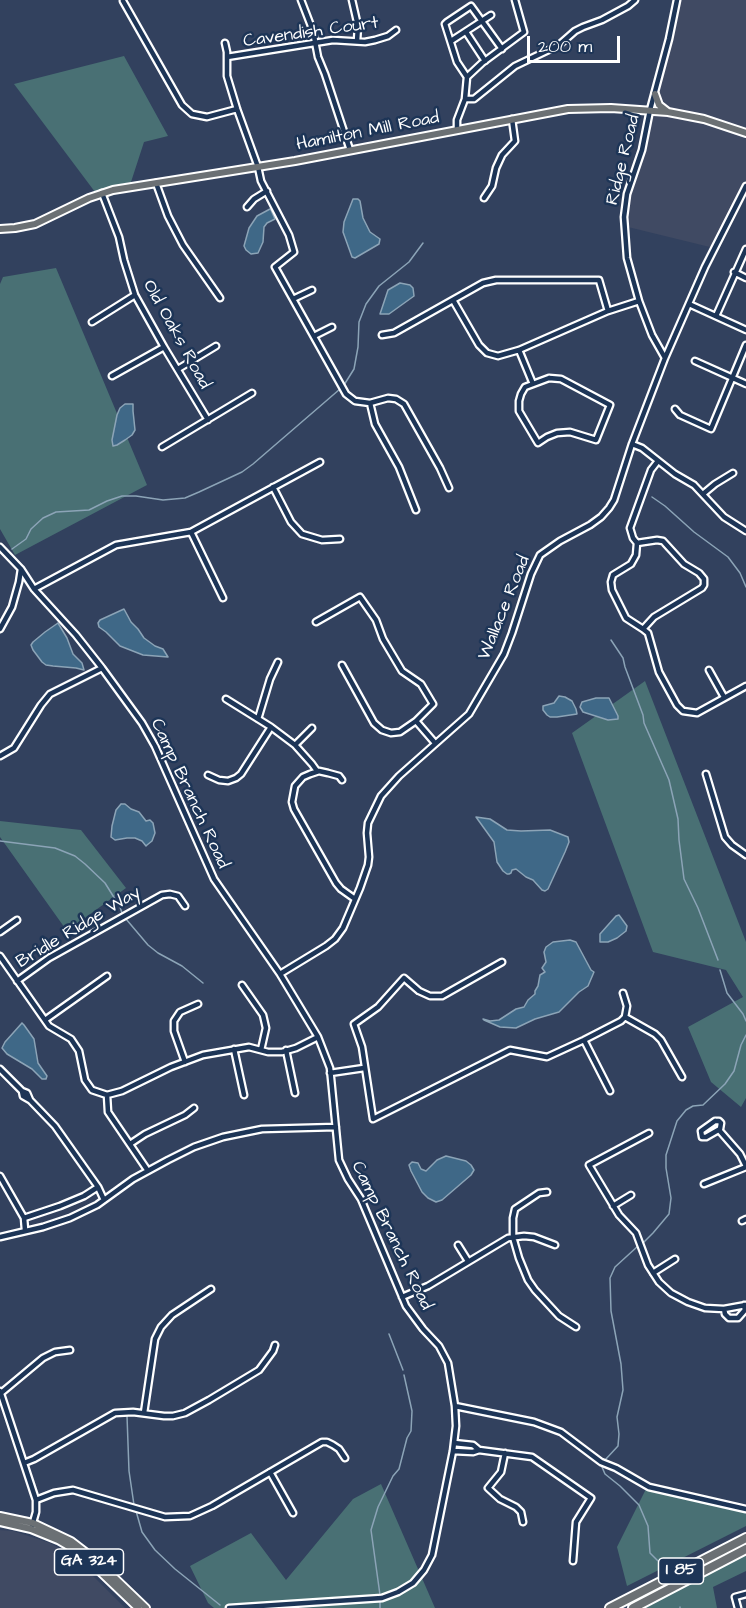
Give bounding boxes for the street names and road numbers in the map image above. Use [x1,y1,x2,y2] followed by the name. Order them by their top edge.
[242,13,380,53] street label: Cavendish Court
[295,108,441,156] street label: Hamilton Mill Road
[602,113,646,207] street label: Ridge Road
[137,277,215,393] street label: Old Oaks Road
[474,553,536,663] street label: Wallace Road
[145,716,233,872] street label: Camp Branch Road
[13,882,145,974] street label: Bridle Ridge Way
[346,1158,436,1314] street label: Camp Branch Road
[54,1549,124,1575] road number: GA 324
[658,1558,704,1584] road number: I 85

